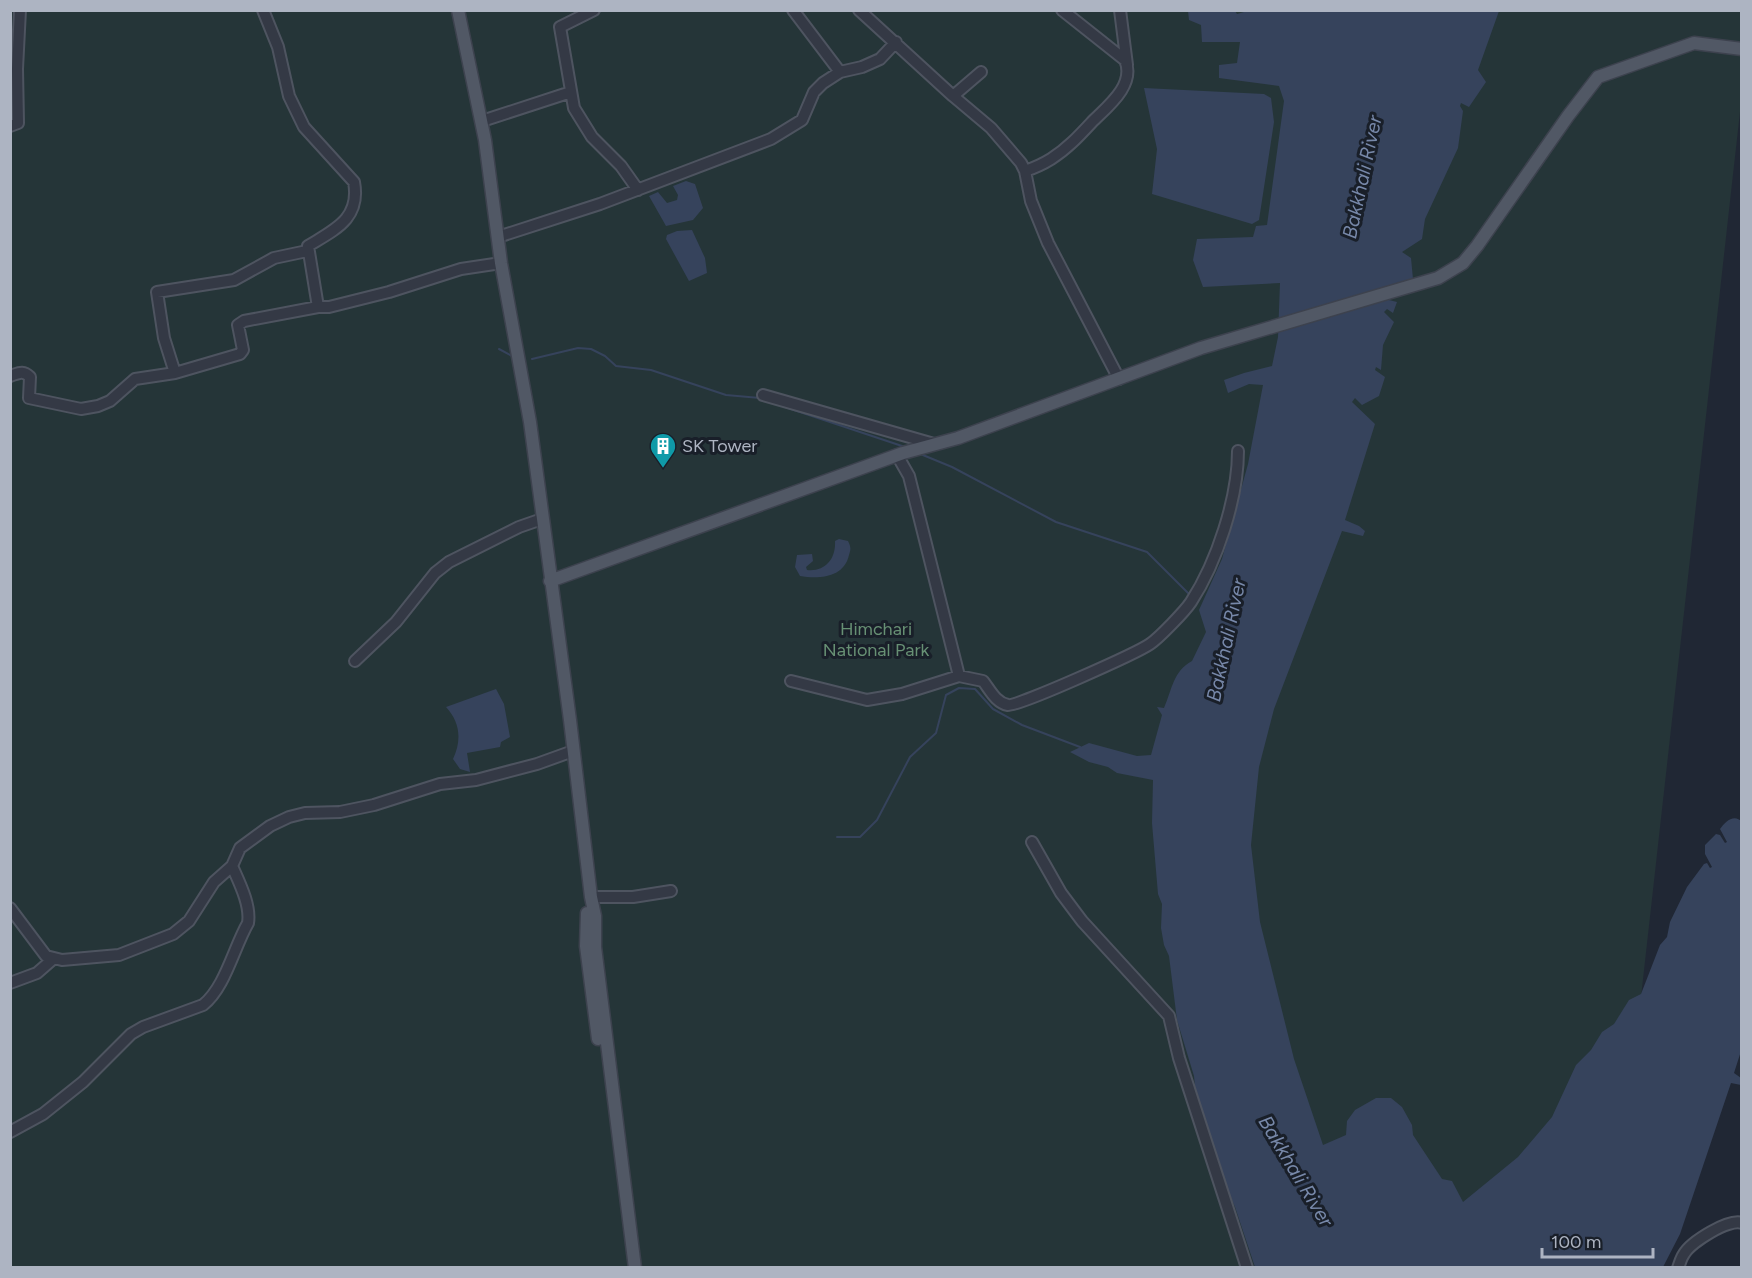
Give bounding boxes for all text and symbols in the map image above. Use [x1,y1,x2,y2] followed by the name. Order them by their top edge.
[1337,112,1387,241] water label: Bakkhali River
[648,431,678,469] building icon: SK Tower
[682,435,757,457] place label: SK Tower
[1201,575,1251,704] water label: Bakkhali River
[823,618,929,661] park label: Himchari National Park
[1253,1111,1339,1232] water label: Bakkhali River
[1542,1221,1653,1259] scale bar
[1551,1231,1601,1253] text: 100 m

